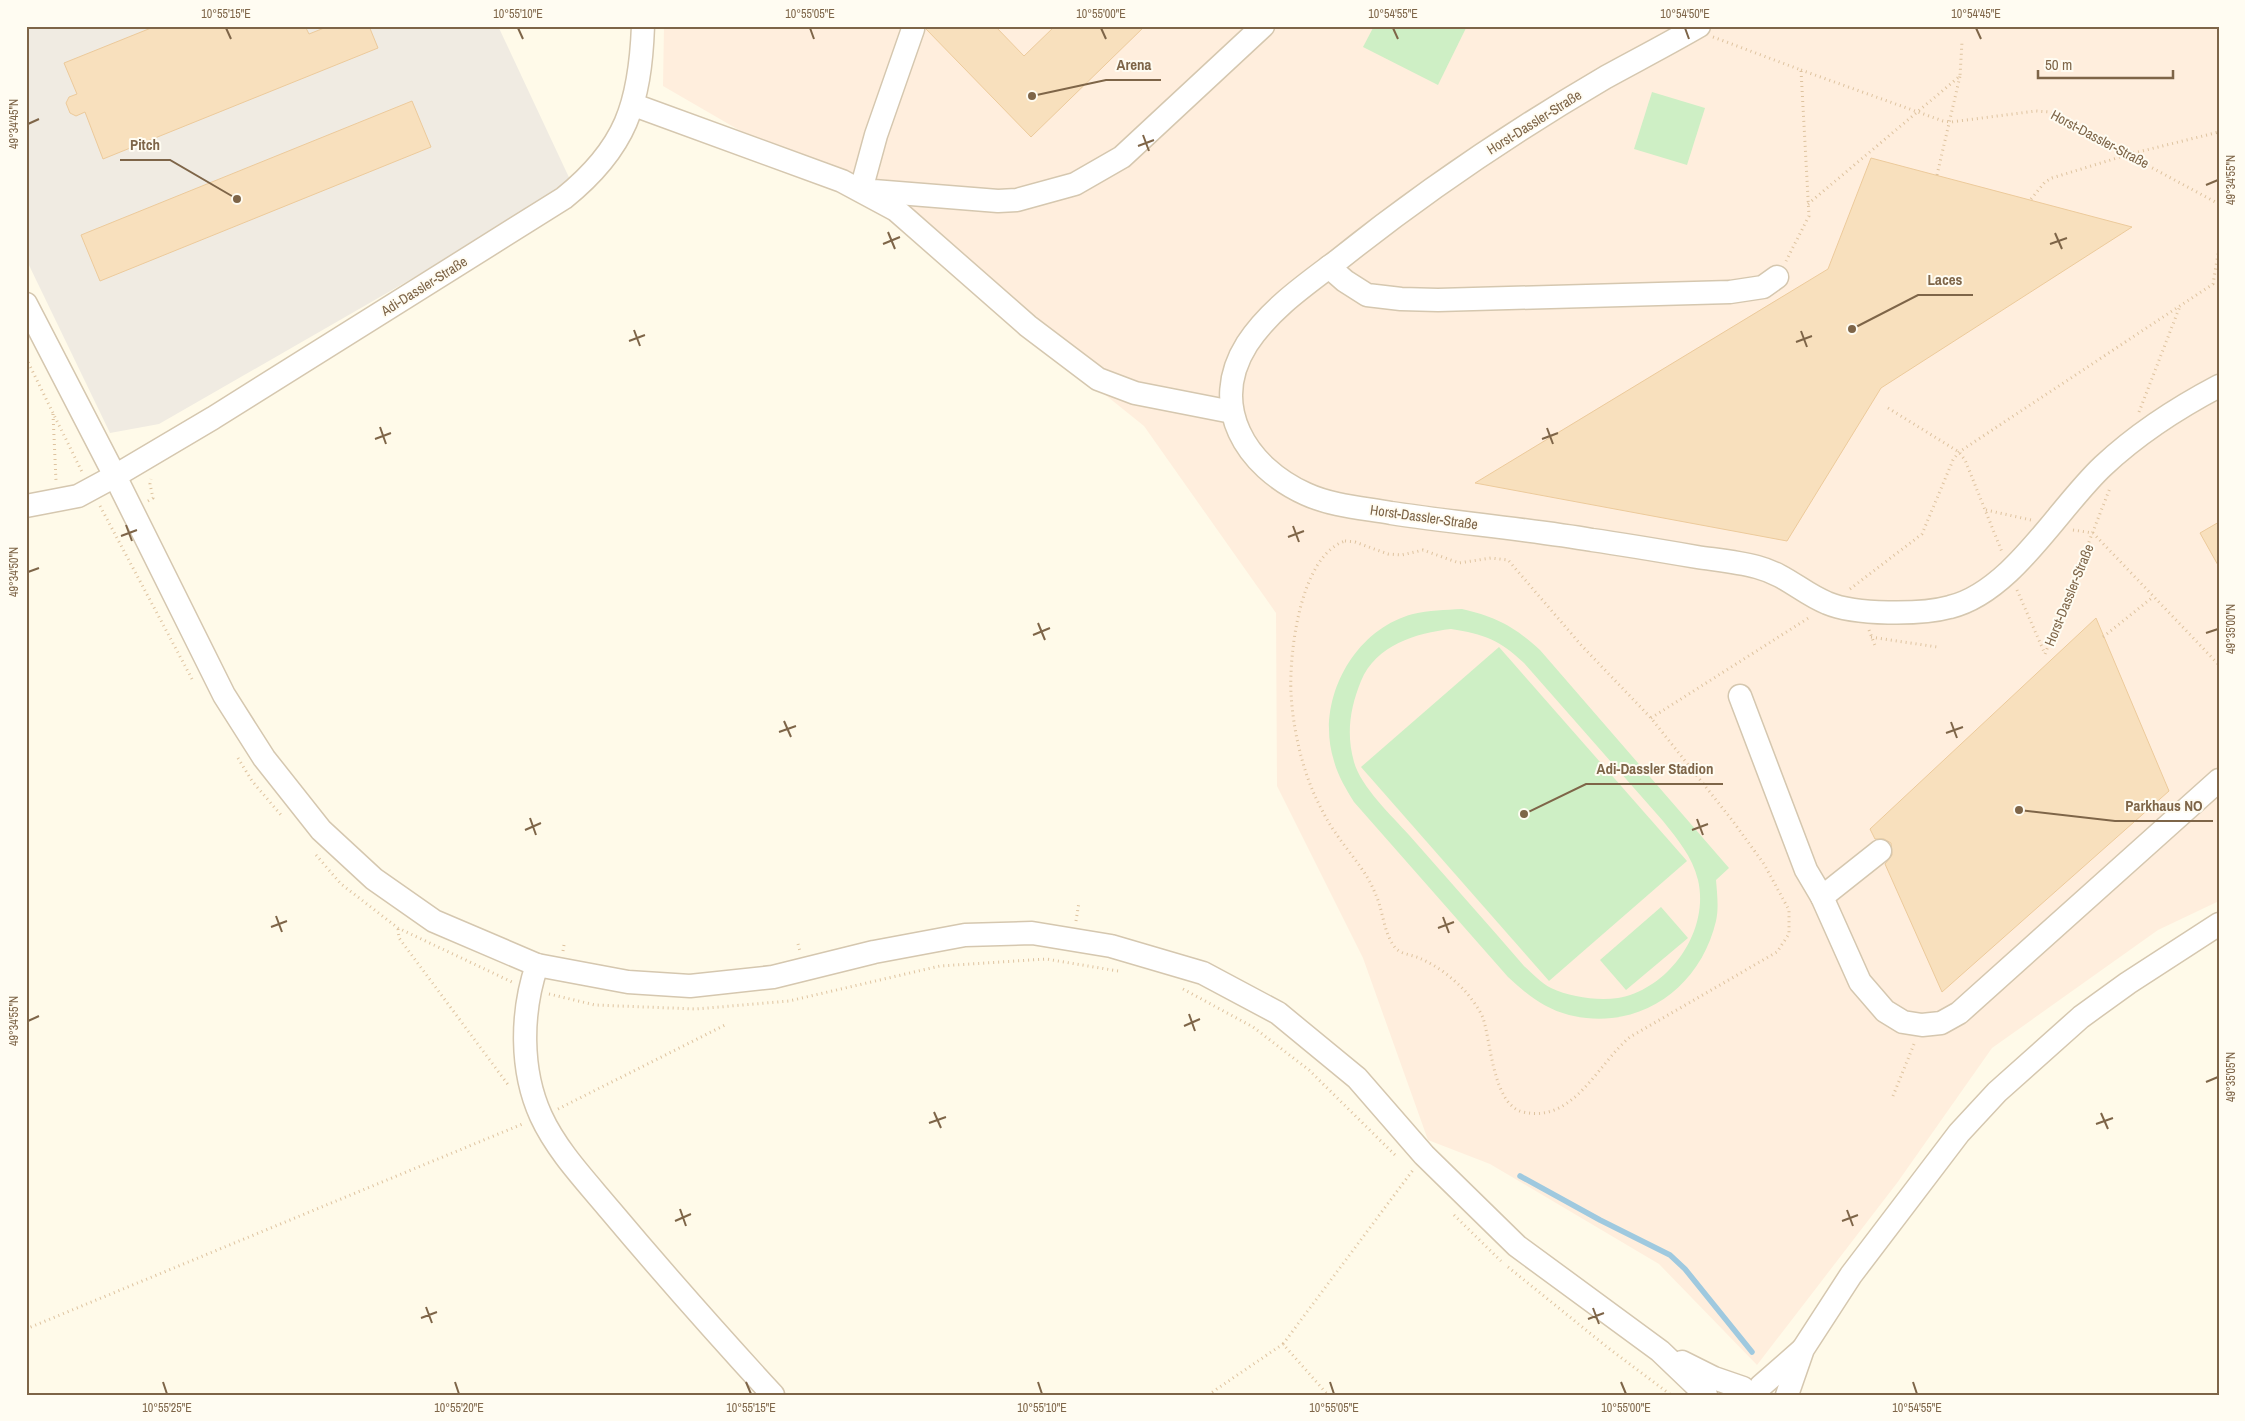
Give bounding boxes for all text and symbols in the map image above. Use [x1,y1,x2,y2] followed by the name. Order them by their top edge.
[201,6,251,22] text: 10°55'15"E
[493,6,543,22] text: 10°55'10"E
[785,6,835,22] text: 10°55'05"E
[1076,6,1126,22] text: 10°55'00"E
[1368,6,1418,22] text: 10°54'55"E
[1660,6,1710,22] text: 10°54'50"E
[1951,6,2001,22] text: 10°54'45"E
[2038,48,2172,80] scale bar
[1106,50,1161,80] callout: Arena
[1117,54,1152,75] text: Arena
[2045,54,2072,75] text: 50 m
[1483,86,1585,158] street label: Horst-Dassler-Straße
[6,99,22,149] text: 49°34'45"N
[2048,106,2152,172] street label: Horst-Dassler-Straße
[120,130,170,160] callout: Pitch
[130,134,160,155] text: Pitch
[2223,155,2239,205] text: 49°34'55"N
[377,252,470,320] street label: Adi-Dassler-Straße
[1918,265,1973,295] callout: Laces
[1928,269,1963,290] text: Laces
[1369,501,1479,533] street label: Horst-Dassler-Straße
[2040,541,2098,649] street label: Horst-Dassler-Straße
[6,547,22,597] text: 49°34'50"N
[2223,604,2239,654] text: 49°35'00"N
[1586,754,1723,784] callout: Adi-Dassler Stadion
[1597,758,1713,779] text: Adi-Dassler Stadion
[2115,791,2213,821] callout: Parkhaus NO
[2125,795,2203,816] text: Parkhaus NO
[6,996,22,1046] text: 49°34'55"N
[2223,1052,2239,1102] text: 49°35'05"N
[142,1400,192,1416] text: 10°55'25"E
[434,1400,484,1416] text: 10°55'20"E
[726,1400,776,1416] text: 10°55'15"E
[1017,1400,1067,1416] text: 10°55'10"E
[1309,1400,1359,1416] text: 10°55'05"E
[1601,1400,1651,1416] text: 10°55'00"E
[1892,1400,1942,1416] text: 10°54'55"E

